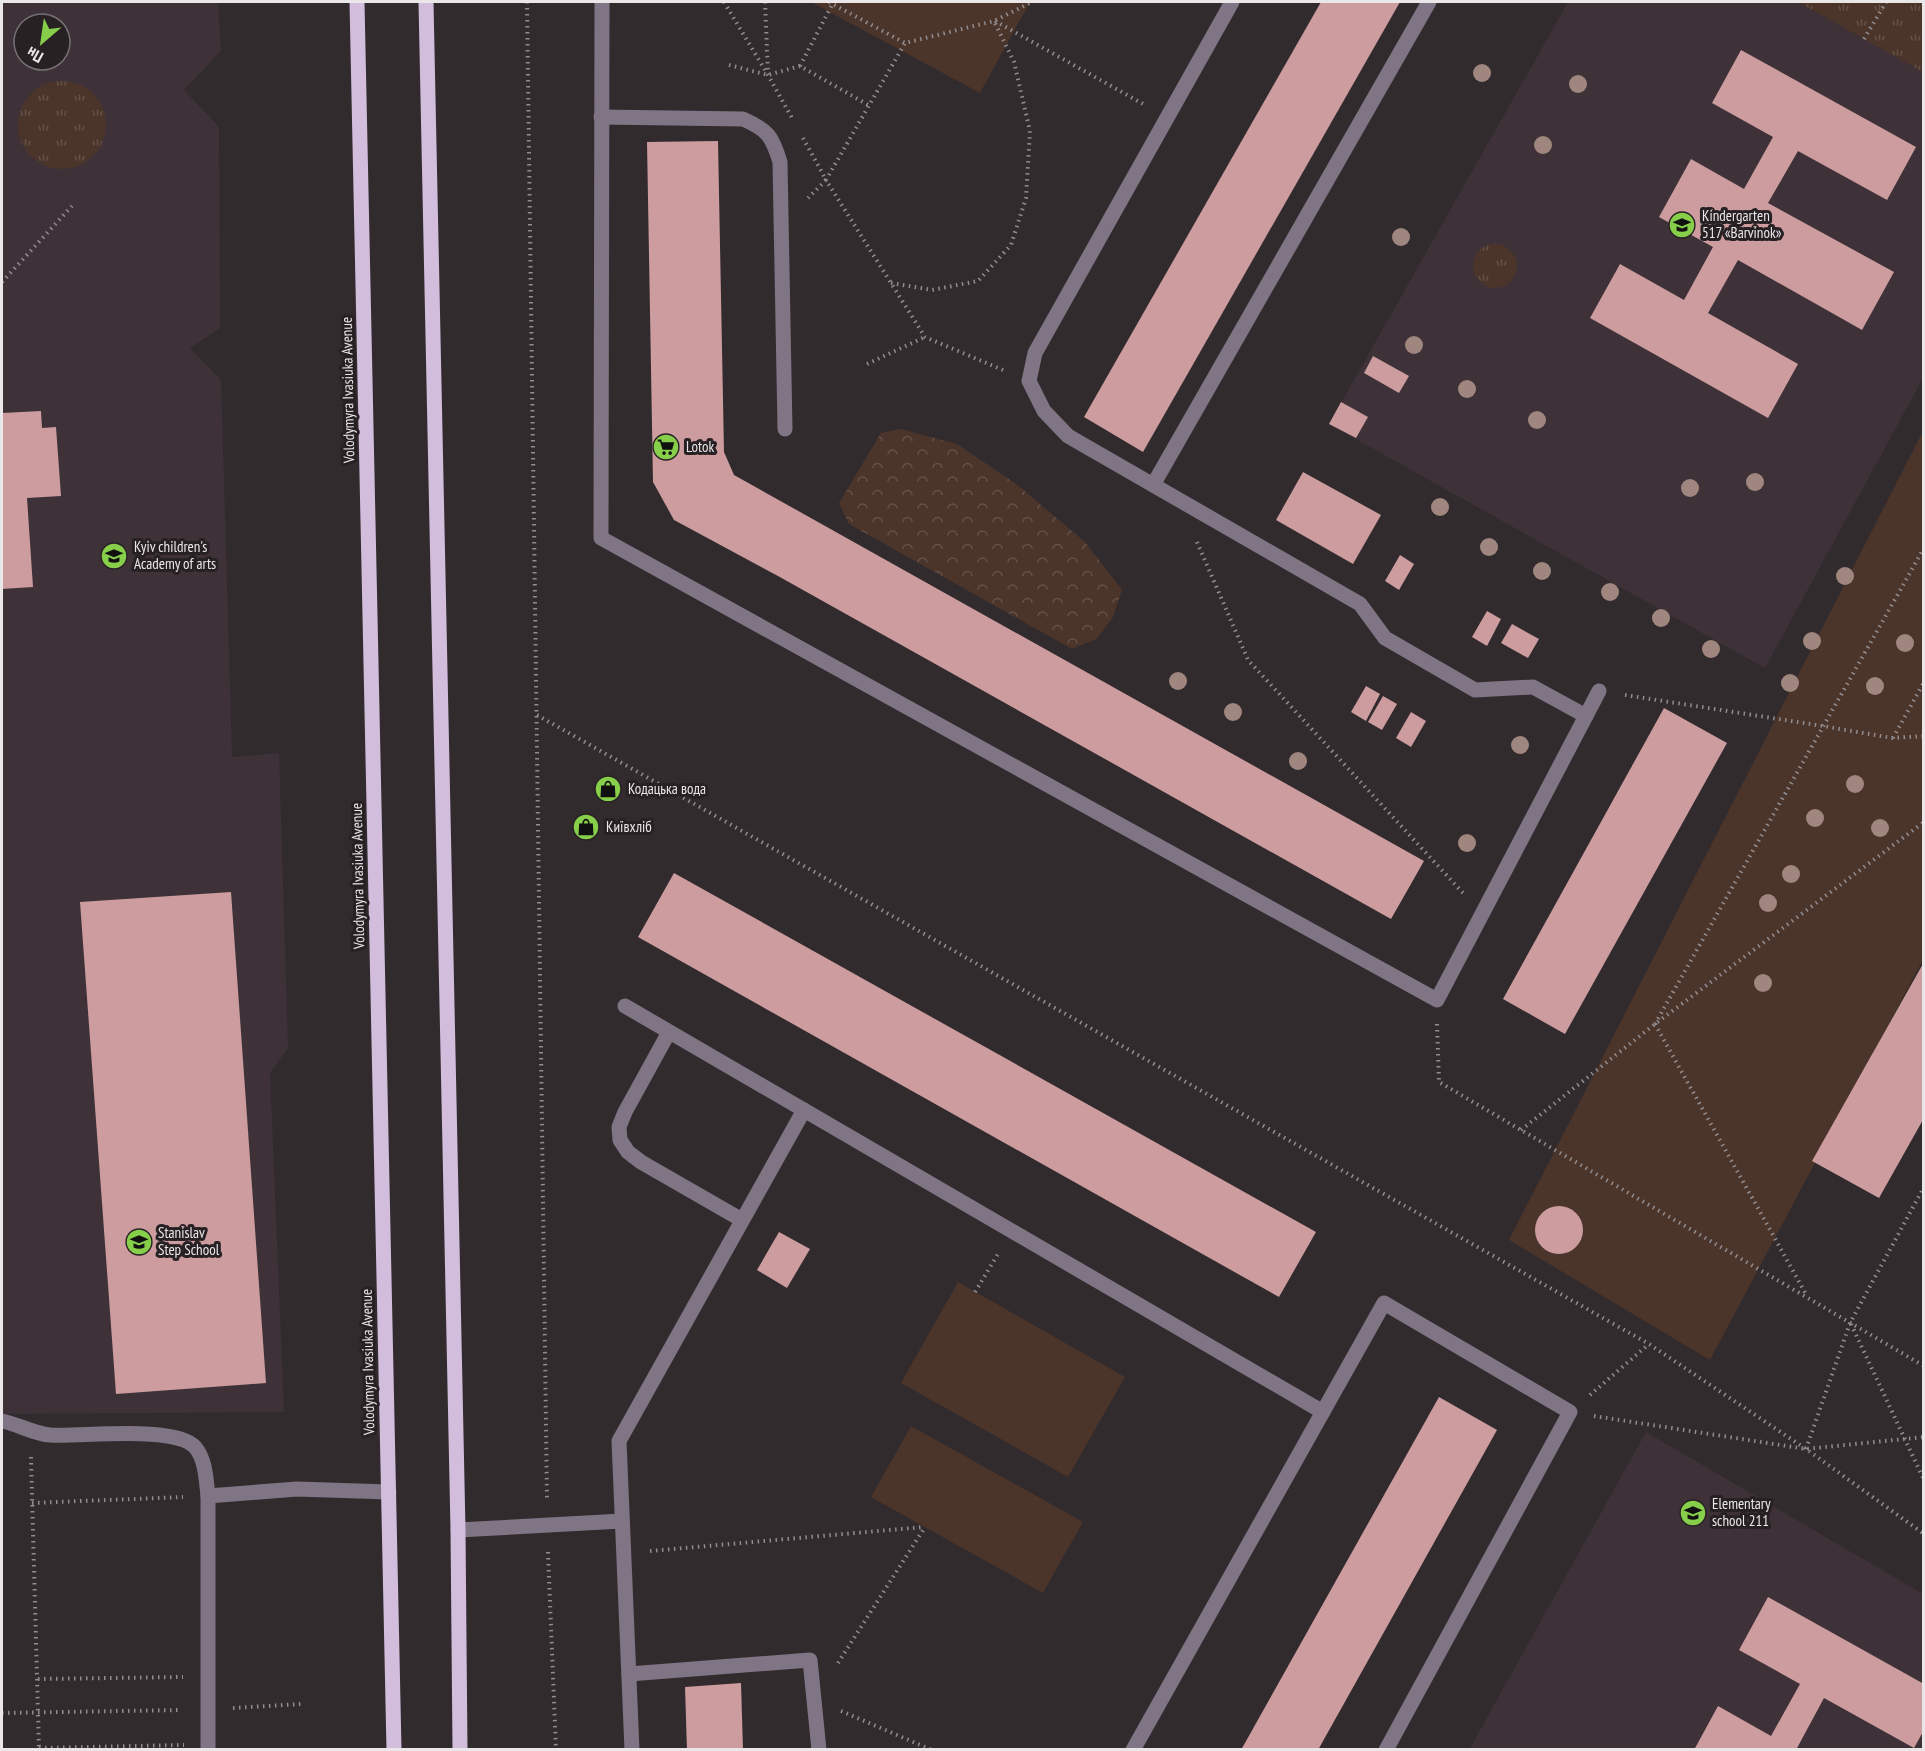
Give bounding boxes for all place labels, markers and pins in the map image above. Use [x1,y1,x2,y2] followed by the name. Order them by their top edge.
[1702,206,1782,242] place label: Kindergarten 517 «Barvinok»
[1667,210,1697,240] school or university icon: Kindergarten 517 «Barvinok»
[651,432,681,462] supermarket icon: Lotok
[686,437,715,456] place label: Lotok
[134,537,216,573] place label: Kyiv children's Academy of arts
[99,541,129,571] school or university icon: Kyiv children's Academy of arts
[593,774,623,804] shop icon: Кодацька вода
[628,779,706,798] place label: Кодацька вода
[571,812,601,842] shop icon: Київхліб
[606,817,652,836] place label: Київхліб
[158,1223,220,1259] place label: Stanislav Step School
[124,1227,154,1257] school or university icon: Stanislav Step School
[1712,1494,1771,1530] place label: Elementary school 211
[1678,1498,1708,1528] school or university icon: Elementary school 211

